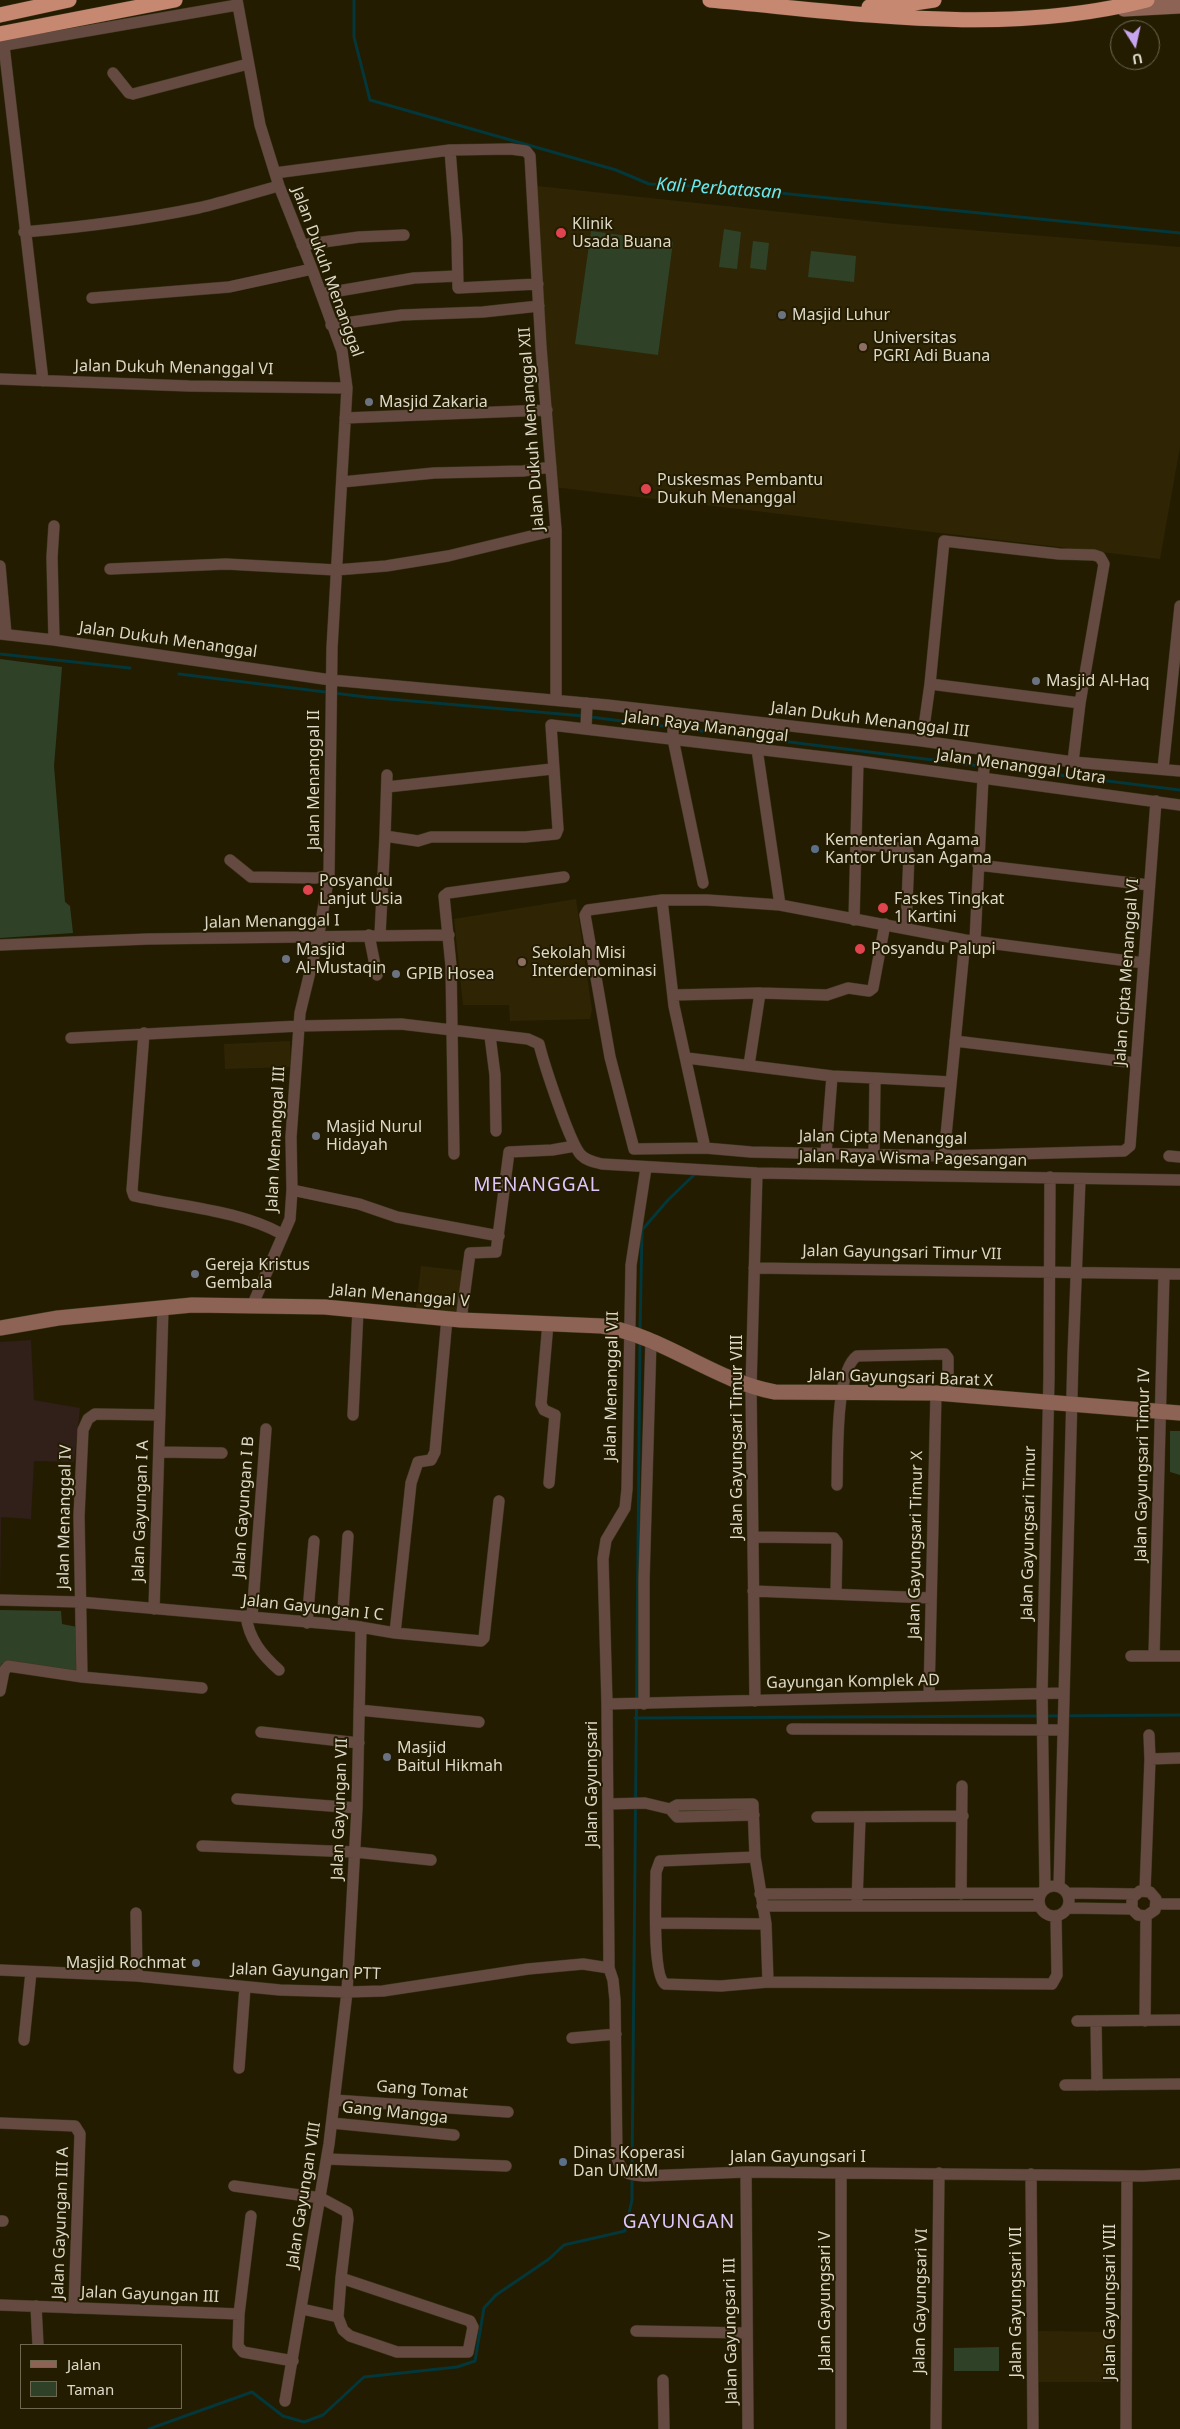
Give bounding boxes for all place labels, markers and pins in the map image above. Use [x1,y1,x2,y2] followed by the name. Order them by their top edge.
[572,214,671,252] place label: Klinik Usada Buana
[554,226,568,240] marker: Klinik Usada Buana
[792,305,890,325] place label: Masjid Luhur
[776,309,788,321] marker: Masjid Luhur
[873,328,990,366] place label: Universitas PGRI Adi Buana
[857,341,869,353] marker: Universitas PGRI Adi Buana
[379,392,488,412] place label: Masjid Zakaria
[363,396,375,408] marker: Masjid Zakaria
[657,470,823,508] place label: Puskesmas Pembantu Dukuh Menanggal
[639,482,653,496] marker: Puskesmas Pembantu Dukuh Menanggal
[1046,671,1150,691] place label: Masjid Al-Haq
[1030,675,1042,687] marker: Masjid Al-Haq
[825,830,992,868] place label: Kementerian Agama Kantor Urusan Agama
[809,843,821,855] marker: Kementerian Agama Kantor Urusan Agama
[319,871,403,909] place label: Posyandu Lanjut Usia
[301,883,315,897] marker: Posyandu Lanjut Usia
[894,889,1004,927] place label: Faskes Tingkat 1 Kartini
[876,901,890,915] marker: Faskes Tingkat 1 Kartini
[871,939,996,959] place label: Posyandu Palupi
[296,940,386,978] place label: Masjid Al-Mustaqin
[853,942,867,956] marker: Posyandu Palupi
[532,943,657,981] place label: Sekolah Misi Interdenominasi
[280,953,292,965] marker: Masjid Al-Mustaqin
[516,956,528,968] marker: Sekolah Misi Interdenominasi
[406,964,495,984] place label: GPIB Hosea
[390,968,402,980] marker: GPIB Hosea
[326,1117,422,1155] place label: Masjid Nurul Hidayah
[310,1130,322,1142] marker: Masjid Nurul Hidayah
[205,1255,310,1293] place label: Gereja Kristus Gembala
[189,1268,201,1280] marker: Gereja Kristus Gembala
[397,1738,503,1776] place label: Masjid Baitul Hikmah
[381,1751,393,1763] marker: Masjid Baitul Hikmah
[66,1953,186,1973] place label: Masjid Rochmat
[190,1957,202,1969] marker: Masjid Rochmat
[573,2143,685,2181] place label: Dinas Koperasi Dan UMKM
[557,2156,569,2168] marker: Dinas Koperasi Dan UMKM

